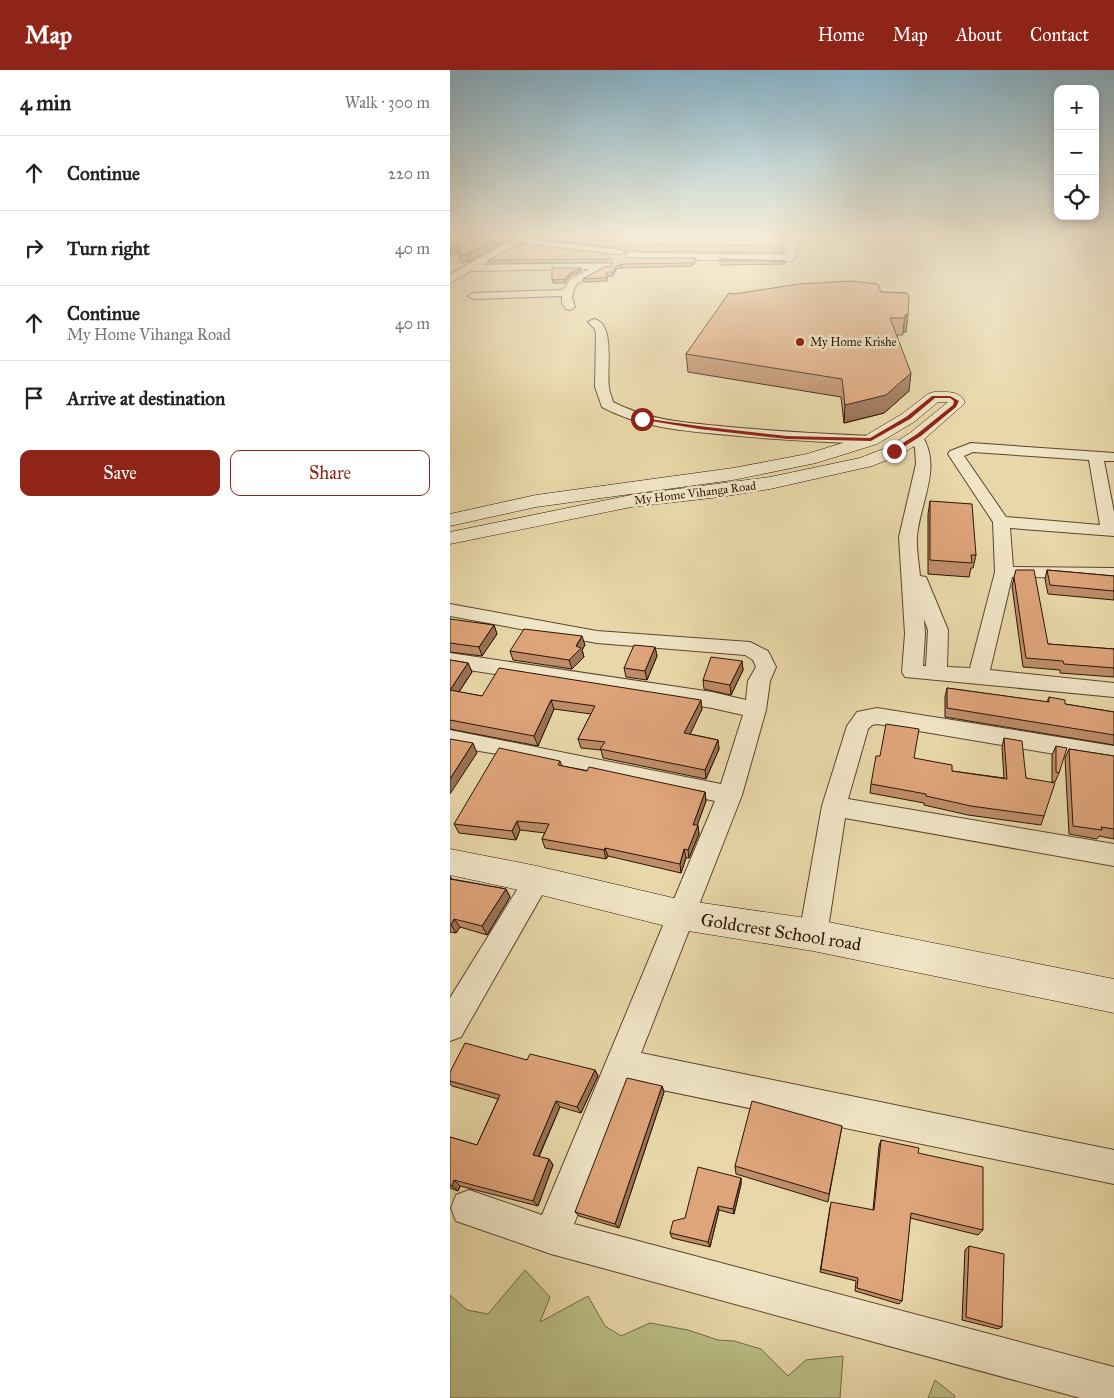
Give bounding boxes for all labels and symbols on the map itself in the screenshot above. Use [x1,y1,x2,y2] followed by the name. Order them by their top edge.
[810,335,897,349] place label: My Home Krishe
[794,336,806,348] marker: My Home Krishe
[631,408,654,431] route start
[883,440,906,463] route end
[633,479,757,508] street label: My Home Vihanga Road
[699,908,863,956] street label: Goldcrest School road

